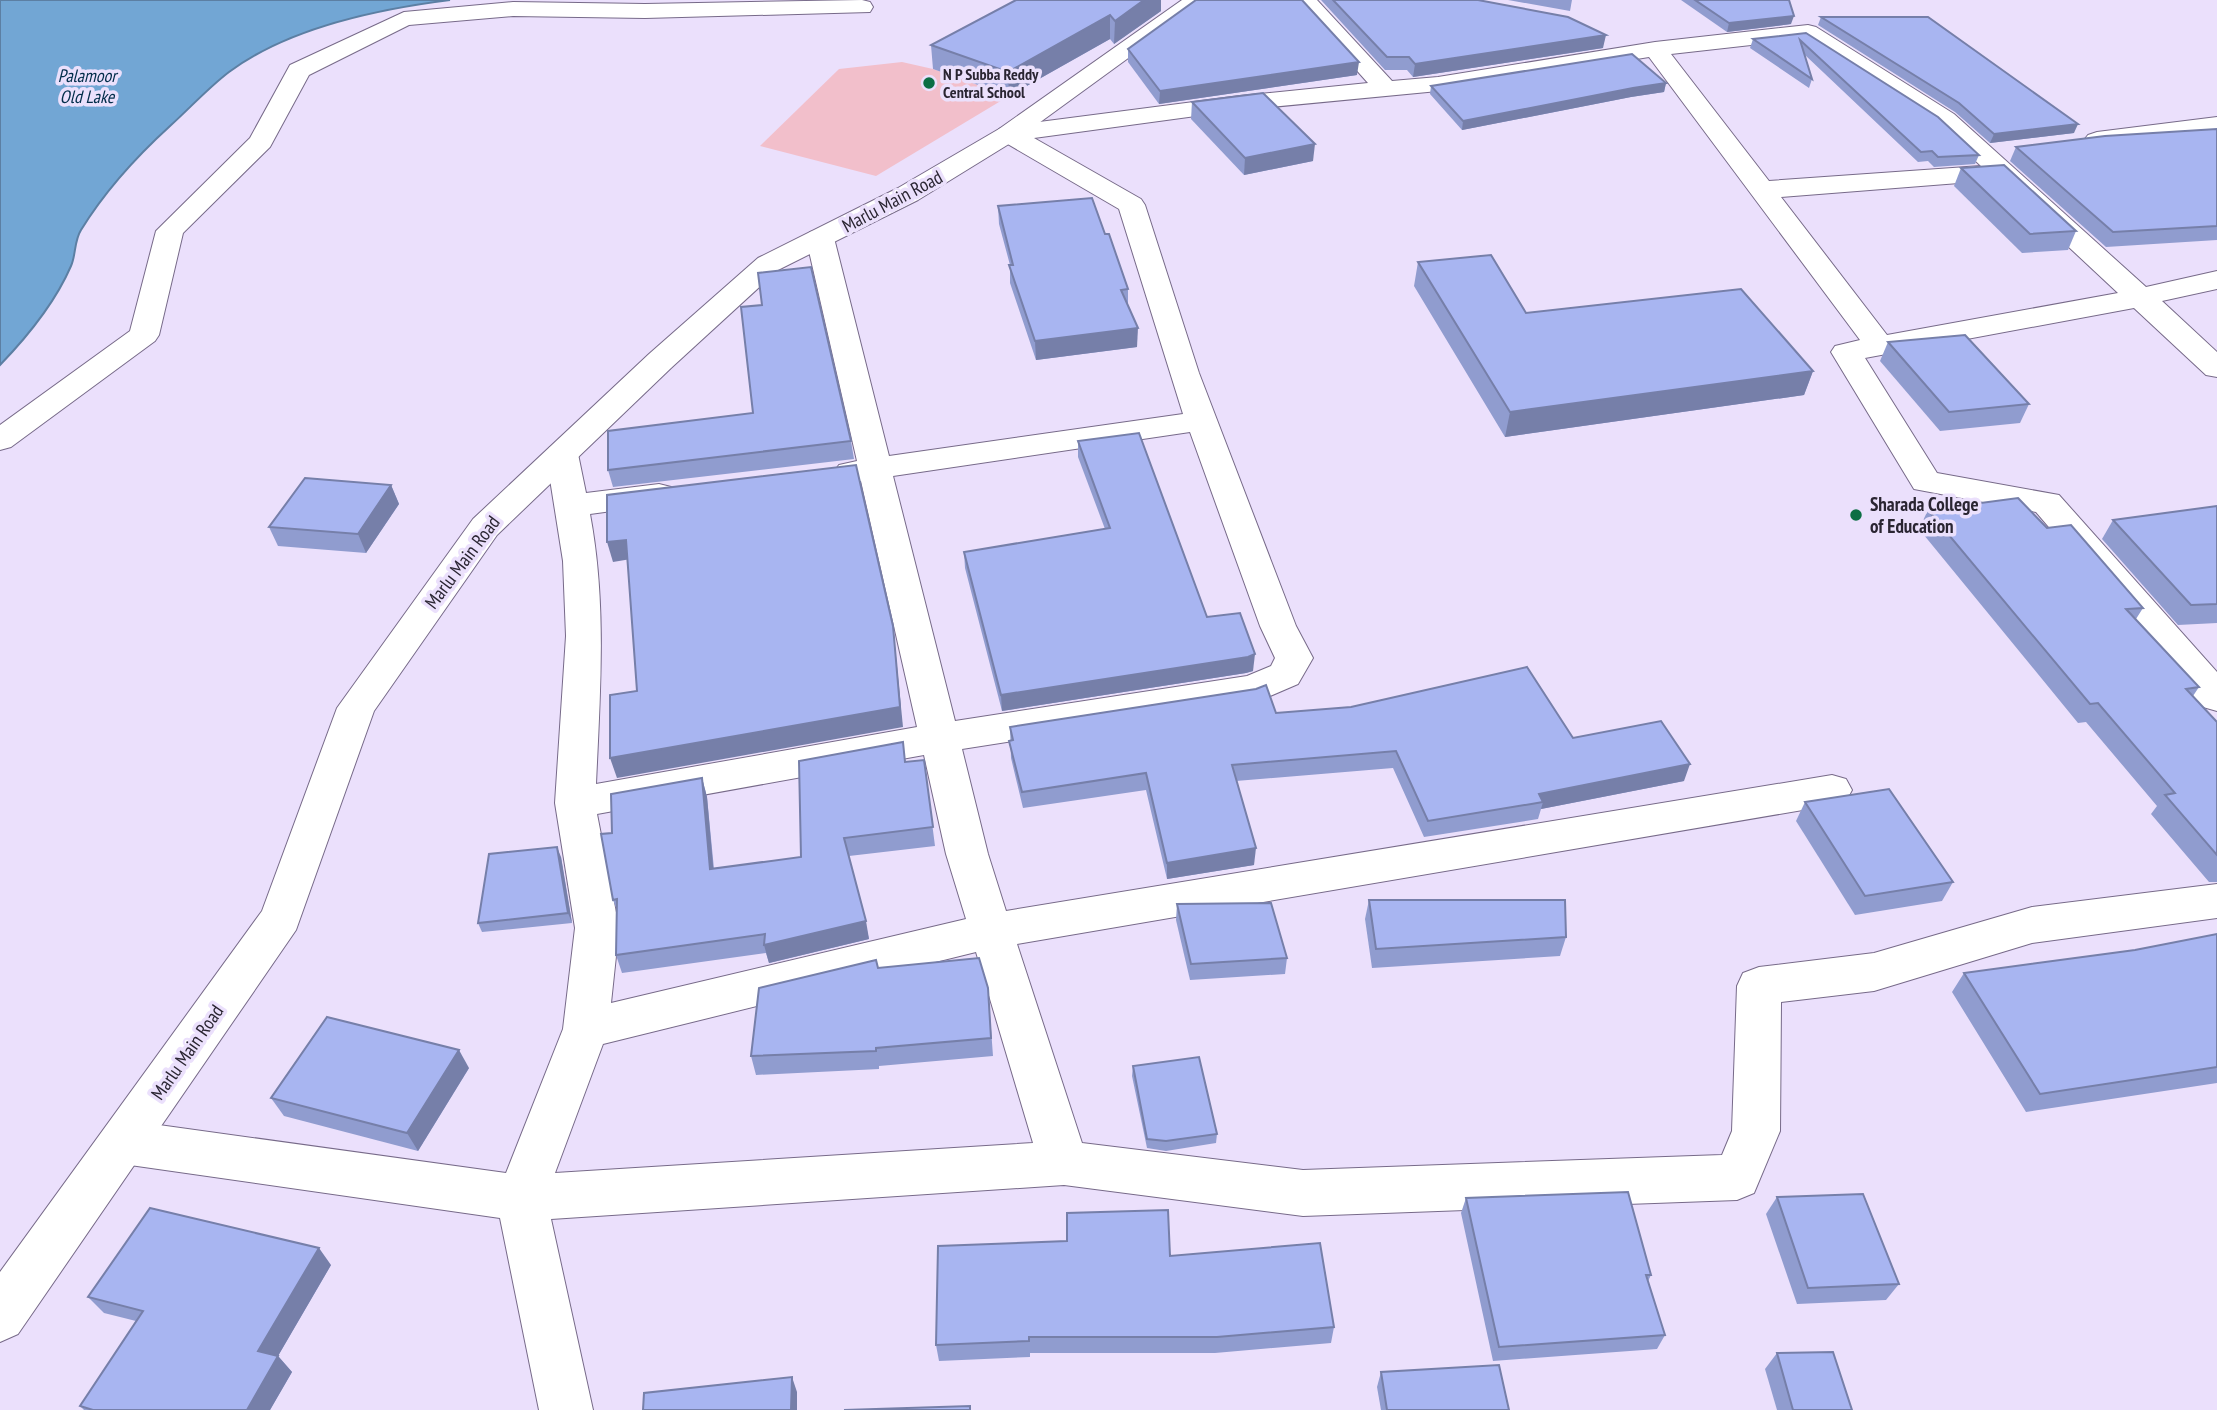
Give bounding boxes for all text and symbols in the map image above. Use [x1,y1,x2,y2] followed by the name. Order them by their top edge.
[58,64,119,108] water label: Palamoor Old Lake
[943,64,1039,102] place label: N P Subba Reddy Central School
[921,75,937,91] marker: N P Subba Reddy Central School
[838,165,946,237] street label: Marlu Main Road
[1870,492,1979,538] place label: Sharada College of Education
[1848,507,1864,523] marker: Sharada College of Education
[419,511,505,613] street label: Marlu Main Road
[146,1000,228,1104] street label: Marlu Main Road

